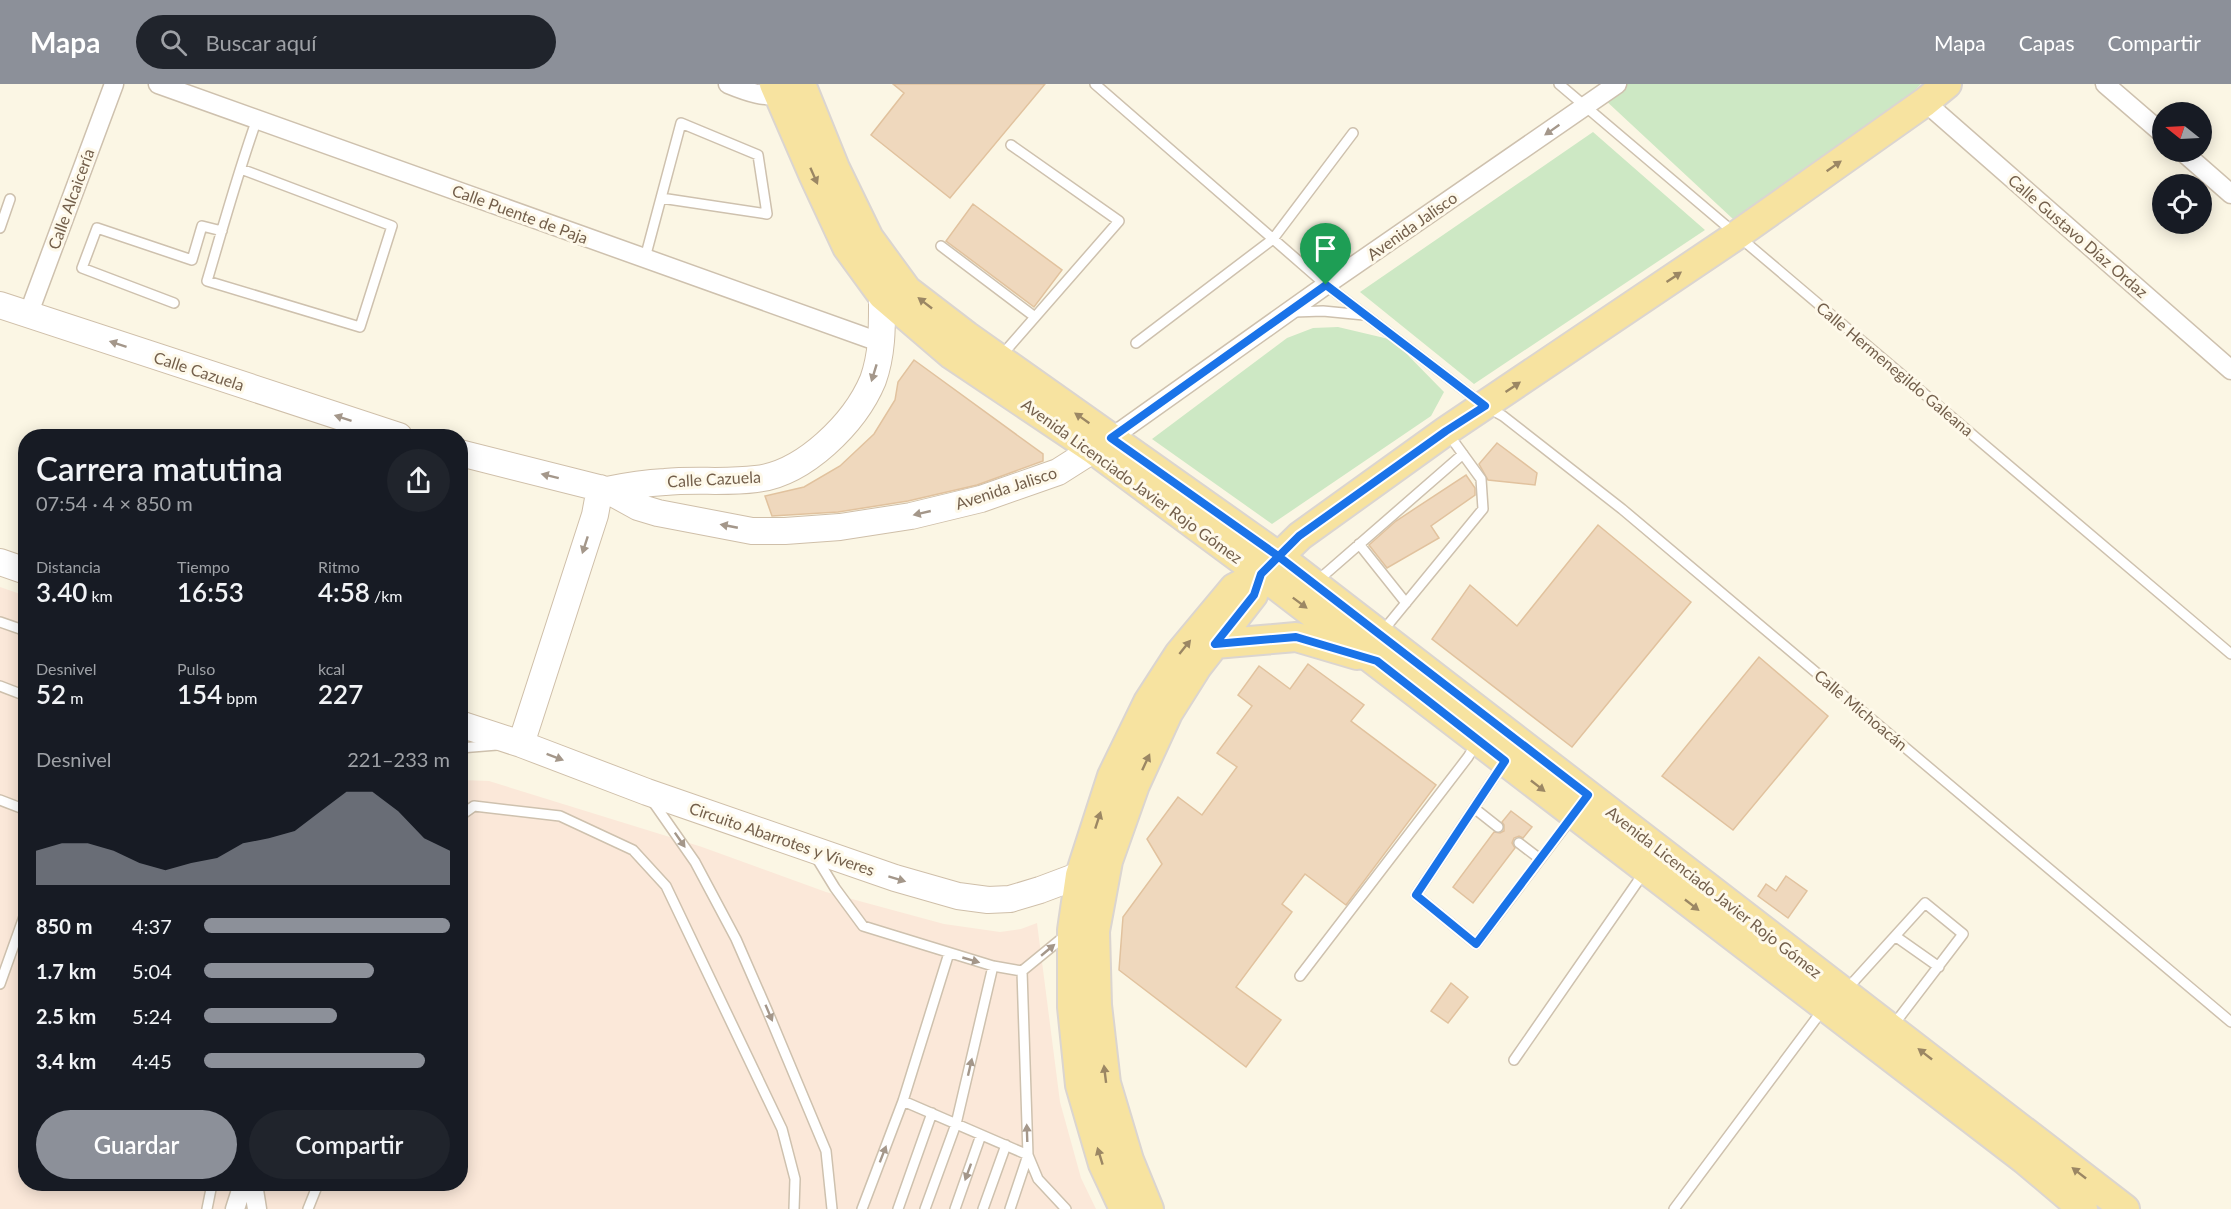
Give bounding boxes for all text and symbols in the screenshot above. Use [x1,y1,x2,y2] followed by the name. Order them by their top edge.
[136,15,556,69] search box
[30,25,100,59] text: Mapa
[157,26,190,59] icon: search
[205,29,317,56] text: Buscar aquí
[1934,30,1986,55] text: Mapa
[2019,30,2075,55] text: Capas
[2108,30,2201,55] text: Compartir
[2152,102,2212,162] north arrow
[2152,102,2212,234] map controls
[1544,124,1560,136] one-way arrow
[44,146,98,252] street label: Calle Alcaicería
[1826,161,1842,172] one-way arrow
[809,168,819,186] one-way arrow
[2005,170,2152,301] street label: Calle Gustavo Díaz Ordaz
[2152,174,2212,234] button: locate
[450,180,591,247] street label: Calle Puente de Paja
[1363,188,1460,264] street label: Avenida Jalisco
[1300,223,1351,285] pin
[1309,232,1342,265] icon: arrive
[1666,272,1682,283] one-way arrow
[1813,297,1978,440] street label: Calle Hermenegildo Galeana
[917,298,932,310] one-way arrow
[109,339,127,349] one-way arrow
[152,347,247,394] street label: Calle Cazuela
[869,364,878,382] one-way arrow
[1504,381,1520,393] one-way arrow
[1018,394,1246,567] street label: Avenida Licenciado Javier Rojo Gómez
[334,413,352,423] one-way arrow
[1074,413,1090,424] one-way arrow
[36,448,283,488] text: Carrera matutina
[387,449,450,512] button: share
[953,462,1059,513] street label: Avenida Jalisco
[667,467,761,490] street label: Calle Cazuela
[541,470,559,480] one-way arrow
[36,491,193,515] text: 07:54 · 4 × 850 m
[913,509,932,519] one-way arrow
[719,522,738,531] one-way arrow
[580,536,589,554] one-way arrow
[36,557,101,576] text: Distancia
[177,557,230,576] text: Tiempo
[318,557,360,576] text: Ritmo
[36,576,87,608] text: 3.40
[177,576,244,608] text: 16:53
[318,576,370,608] text: 4:58
[87,586,113,605] text: km
[370,586,402,605] text: /km
[1292,597,1308,609] one-way arrow
[1179,639,1192,655] one-way arrow
[36,659,96,678] text: Desnivel
[177,659,215,678] text: Pulso
[318,659,345,678] text: kcal
[1811,665,1912,754] street label: Calle Michoacán
[36,678,66,710] text: 52
[177,678,222,710] text: 154
[318,678,363,710] text: 227
[66,688,83,707] text: m
[222,688,257,707] text: bpm
[36,747,112,771] text: Desnivel
[347,747,450,771] text: 221–233 m
[547,752,565,762] one-way arrow
[1141,753,1150,770] one-way arrow
[1530,779,1546,792] one-way arrow
[687,798,877,879] street label: Circuito Abarrotes y Víveres
[1603,802,1826,982] street label: Avenida Licenciado Javier Rojo Gómez
[1094,811,1103,829] one-way arrow
[674,832,686,848] one-way arrow
[888,875,906,884] one-way arrow
[1685,898,1700,910] one-way arrow
[36,914,92,938] text: 850 m
[132,914,172,938] text: 4:37
[1040,944,1055,957] one-way arrow
[962,956,980,965] one-way arrow
[36,959,96,983] text: 1.7 km
[132,959,172,983] text: 5:04
[36,1004,96,1028] text: 2.5 km
[132,1004,172,1028] text: 5:24
[764,1005,774,1023] one-way arrow
[36,1049,96,1073] text: 3.4 km
[132,1049,172,1073] text: 4:45
[1917,1049,1932,1061] one-way arrow
[965,1058,975,1076] one-way arrow
[1100,1064,1110,1083] one-way arrow
[36,1110,237,1179] button: Guardar
[249,1110,450,1179] button: Compartir
[1023,1123,1032,1142] one-way arrow
[878,1145,888,1163] one-way arrow
[1095,1146,1104,1164] one-way arrow
[963,1163,972,1181] one-way arrow
[2071,1167,2087,1180] one-way arrow

